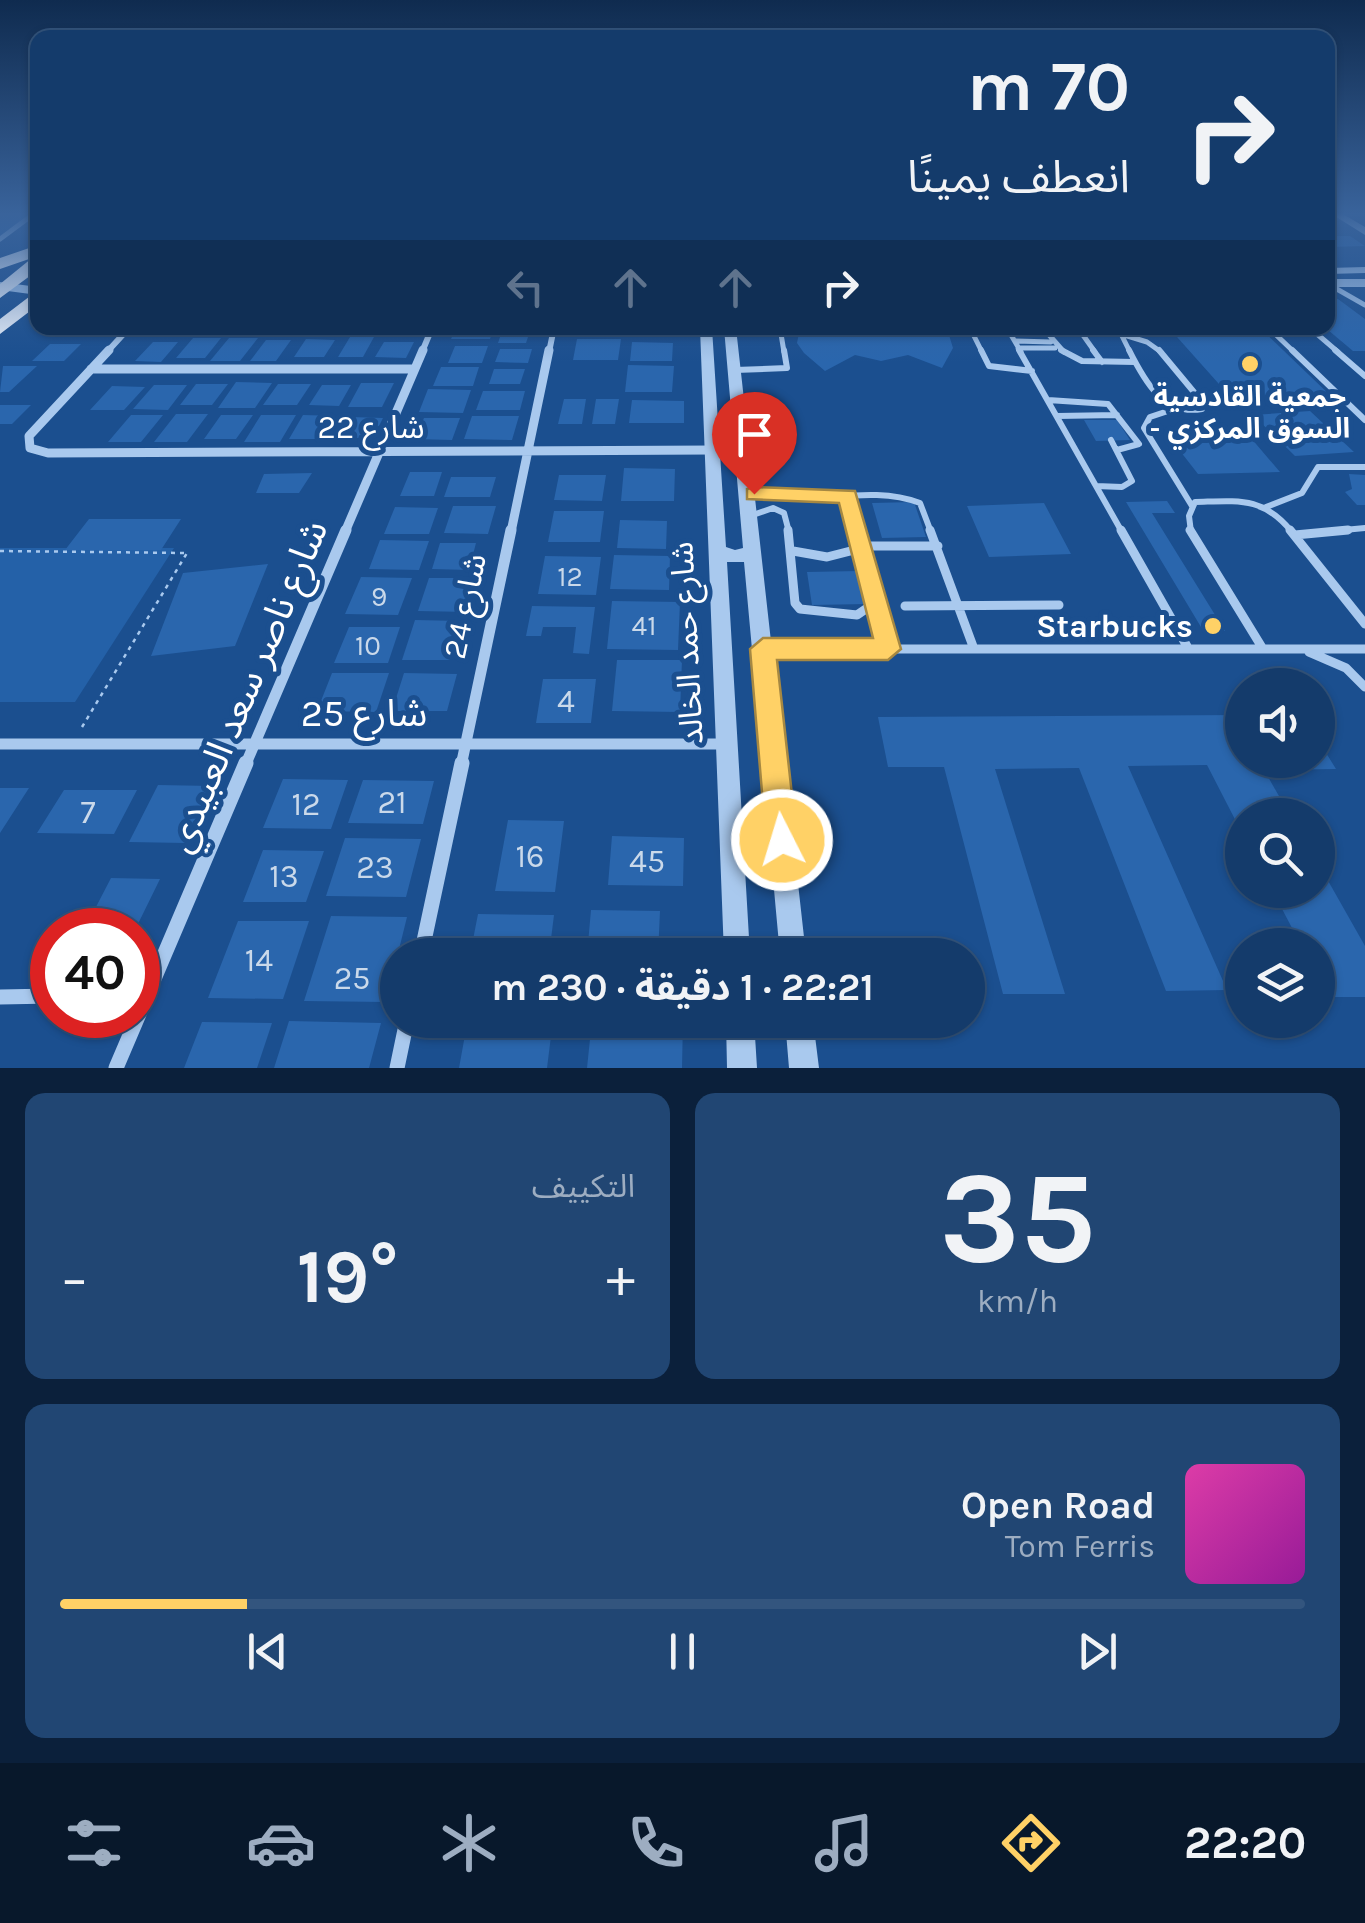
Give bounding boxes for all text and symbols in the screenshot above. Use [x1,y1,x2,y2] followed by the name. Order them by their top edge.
[967,46,1130,128] text: 70 m
[1165,70,1295,200] icon: right
[907,151,1130,203] text: انعطف يمينًا
[498,260,553,315] icon: left
[603,260,658,315] icon: ahead
[708,260,763,315] icon: ahead
[813,260,868,315] icon: right
[1239,353,1261,375] marker: جمعية القادسية - السوق المركزي
[1150,380,1350,450] place label: جمعية القادسية - السوق المركزي
[712,392,797,495] pin
[727,407,782,462] icon: arrive
[317,409,425,451] street label: شارع 22
[157,513,343,861] street label: شارع ناصر سعد العبيدي
[663,540,716,745] street label: شارع حمد الخالد
[436,550,499,663] street label: شارع 24
[557,560,583,593] house number: 12
[371,580,387,613] house number: 9
[1036,608,1193,645] place label: Starbucks
[632,609,656,642] house number: 41
[1202,615,1224,637] marker: Starbucks
[355,629,381,662] house number: 10
[1225,668,1335,1038] map controls
[1225,668,1335,778] button: sound
[557,683,575,720] house number: 4
[301,691,427,741] street label: شارع 25
[377,784,407,821] house number: 21
[291,786,321,823] house number: 12
[730,788,834,892] position arrow
[80,794,96,831] house number: 7
[1225,798,1335,908] button: search
[516,838,544,875] house number: 16
[629,843,665,880] house number: 45
[356,849,394,886] house number: 23
[269,858,299,895] house number: 13
[30,908,160,1038] speed limit sign: 40
[1225,928,1335,1038] button: layers
[245,942,273,979] house number: 14
[334,960,370,997] house number: 25
[491,965,874,1010] text: 22:21 · 1 دقيقة · 230 m
[939,1142,1096,1294] text: 35
[532,1168,635,1205] text: التكييف
[297,1233,398,1321] text: 19°
[60,1246,89,1310] text: −
[606,1246,635,1310] text: +
[977,1283,1058,1320] text: km/h
[961,1483,1155,1528] text: Open Road
[1005,1528,1155,1565] text: Tom Ferris
[240,1624,295,1679] icon: previous
[655,1624,710,1679] icon: pause
[1070,1624,1125,1679] icon: next
[59,1808,129,1878] icon: filters
[246,1808,316,1878] icon: car
[434,1808,504,1878] icon: climate
[621,1808,691,1878] icon: phone
[809,1808,879,1878] icon: music
[996,1808,1066,1878] icon: directions
[1184,1817,1306,1869] text: 22:20

